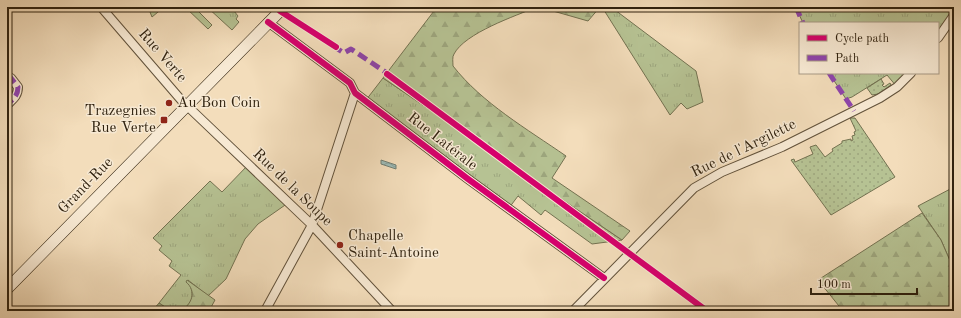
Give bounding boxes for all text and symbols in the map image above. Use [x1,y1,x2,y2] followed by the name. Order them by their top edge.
[799,22,939,74] legend
[135,26,189,86] street label: Rue Verte
[835,33,890,45] text: Cycle path
[835,53,860,65] text: Path
[177,96,260,111] place label: Au Bon Coin
[164,98,174,108] marker: Au Bon Coin
[85,104,156,136] place label: Trazegnies Rue Verte
[404,110,480,174] street label: Rue Latérale
[159,115,169,125] marker: Trazegnies Rue Verte
[689,117,799,181] street label: Rue de l'Argilette
[249,147,335,230] street label: Rue de la Soupe
[56,155,116,217] street label: Grand-Rue
[348,229,439,261] place label: Chapelle Saint-Antoine
[335,240,345,250] marker: Chapelle Saint-Antoine
[811,270,917,296] scale bar
[817,279,851,291] text: 100 m

